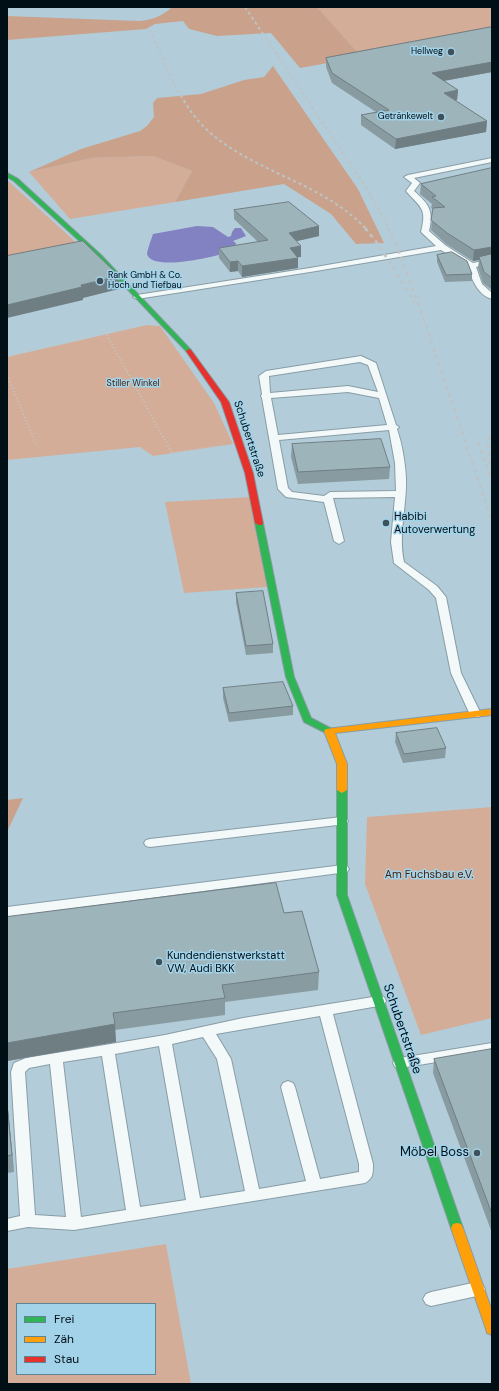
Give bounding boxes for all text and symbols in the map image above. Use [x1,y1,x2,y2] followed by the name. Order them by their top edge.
[411,47,443,57] place label: Hellweg
[446,47,456,57] marker: Hellweg
[378,112,433,122] place label: Getränkewelt
[436,112,446,122] marker: Getränkewelt
[108,271,182,292] place label: Rank GmbH & Co. Hoch und Tiefbau
[95,276,105,286] marker: Rank GmbH & Co. Hoch und Tiefbau
[106,379,160,389] park label: Stiller Winkel
[230,399,268,479] street label: Schubertstraße
[394,510,475,536] place label: Habibi Autoverwertung
[381,518,391,528] marker: Habibi Autoverwertung
[385,868,473,882] park label: Am Fuchsbau e.V.
[167,949,285,975] place label: Kundendienstwerkstatt VW, Audi BKK
[154,957,164,967] marker: Kundendienstwerkstatt VW, Audi BKK
[379,982,425,1076] street label: Schubertstraße
[400,1145,469,1161] place label: Möbel Boss
[472,1148,482,1158] marker: Möbel Boss
[16,1303,156,1375] legend
[54,1311,74,1327] text: Frei
[54,1331,74,1347] text: Zäh
[54,1351,79,1367] text: Stau

